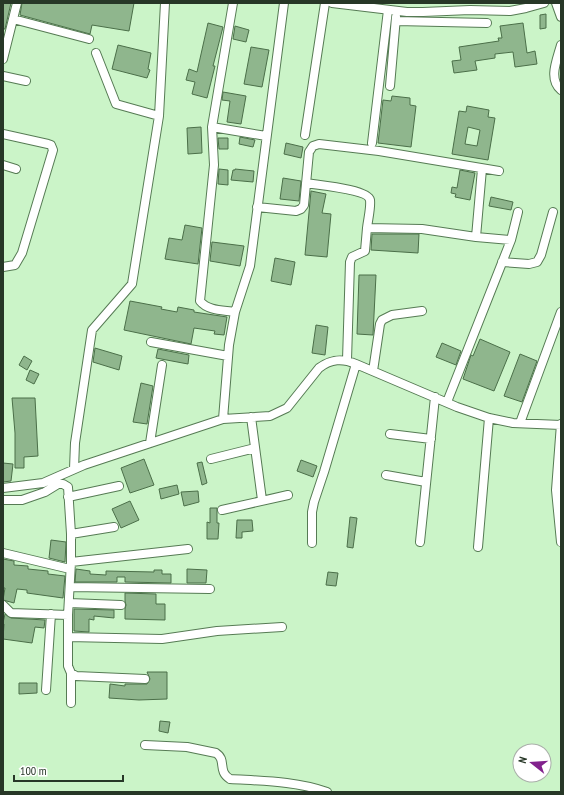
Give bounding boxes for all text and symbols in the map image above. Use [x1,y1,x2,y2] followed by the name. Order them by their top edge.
[512,743,552,783] north arrow
[515,755,530,765] text: N
[14,757,123,783] scale bar
[20,763,47,778] text: 100 m

